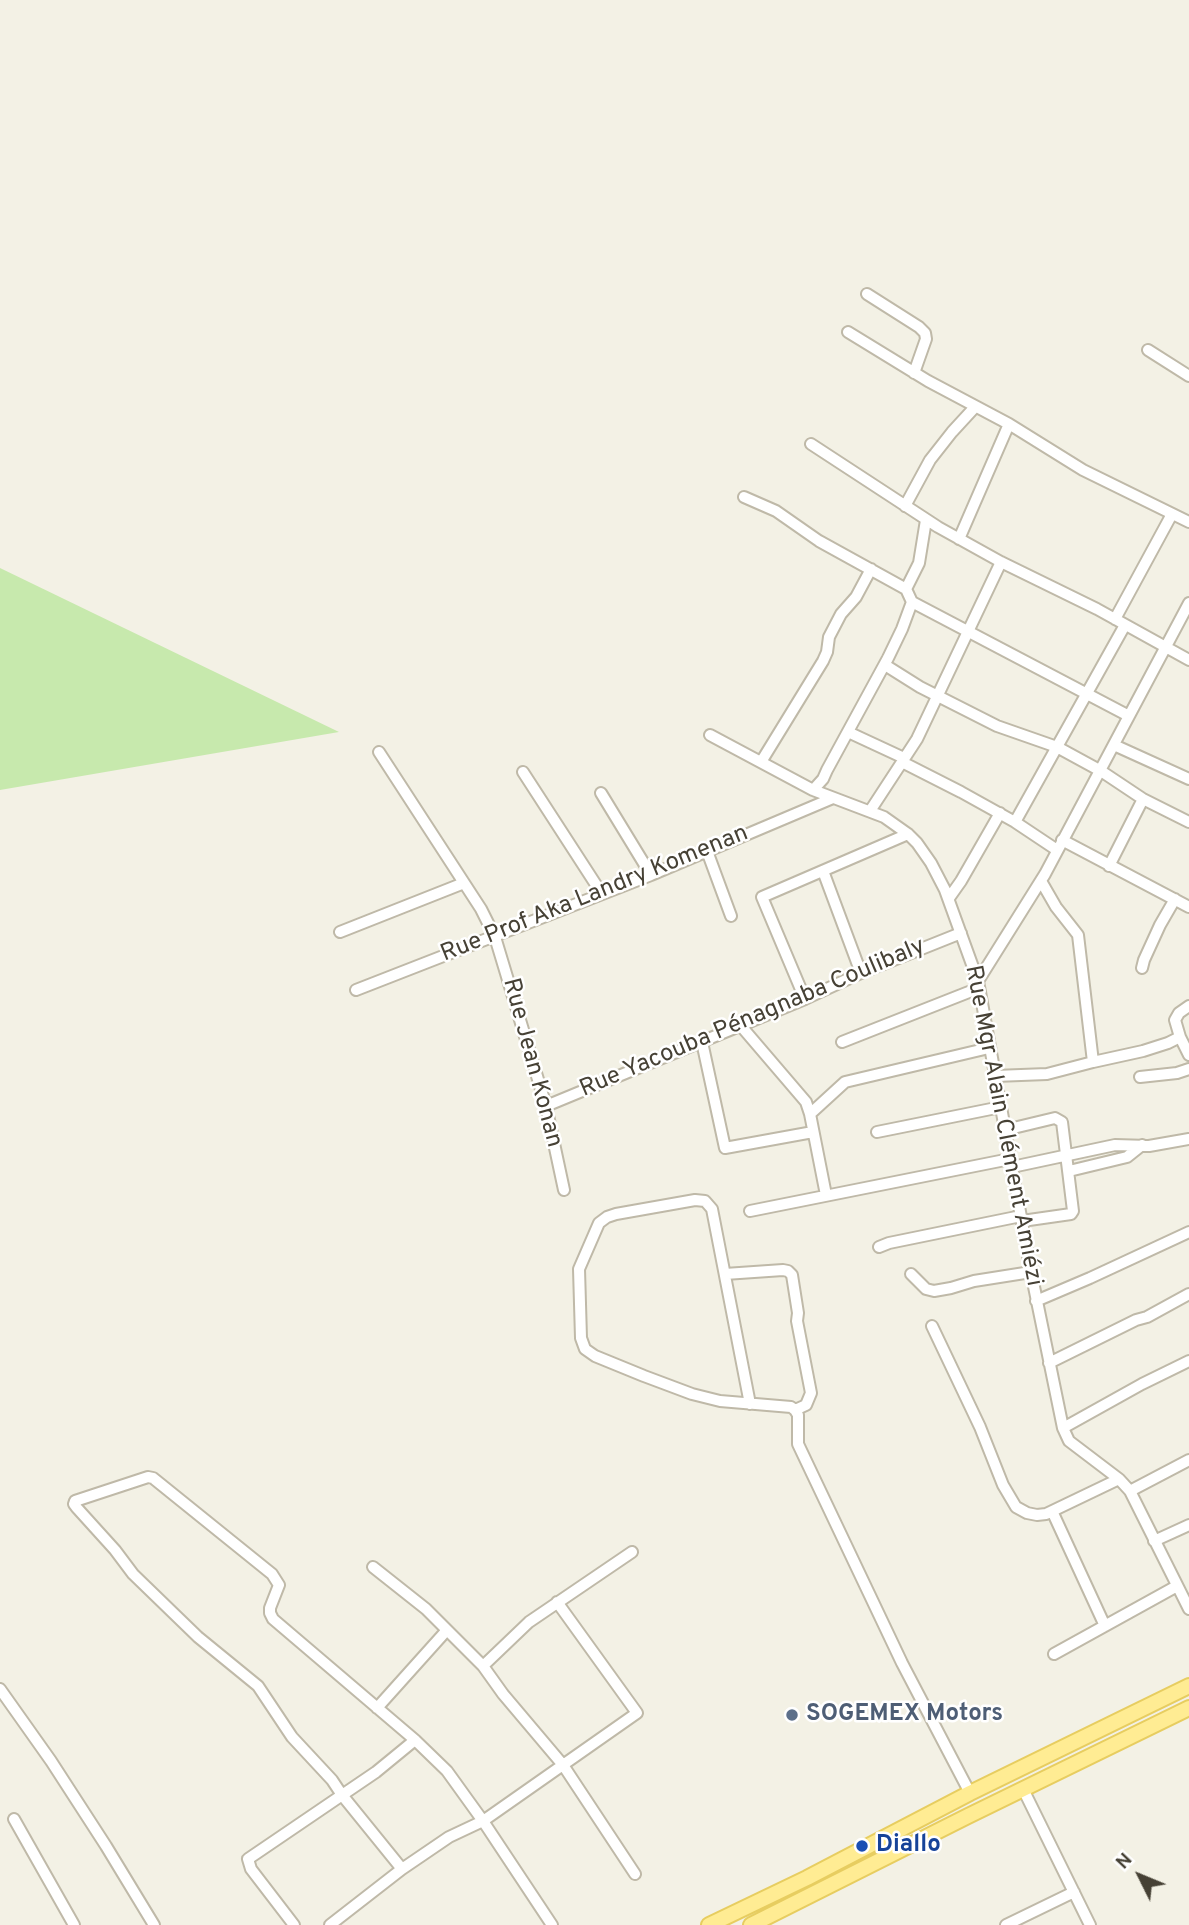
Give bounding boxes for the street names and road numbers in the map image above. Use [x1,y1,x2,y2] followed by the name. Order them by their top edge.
[437,820,753,970] street label: Rue Prof Aka Landry Komenan
[576,933,930,1105] street label: Rue Yacouba Pénagnaba Coulibaly
[957,963,1047,1289] street label: Rue Mgr Alain Clément Amiézi
[495,975,567,1151] street label: Rue Jean Konan

